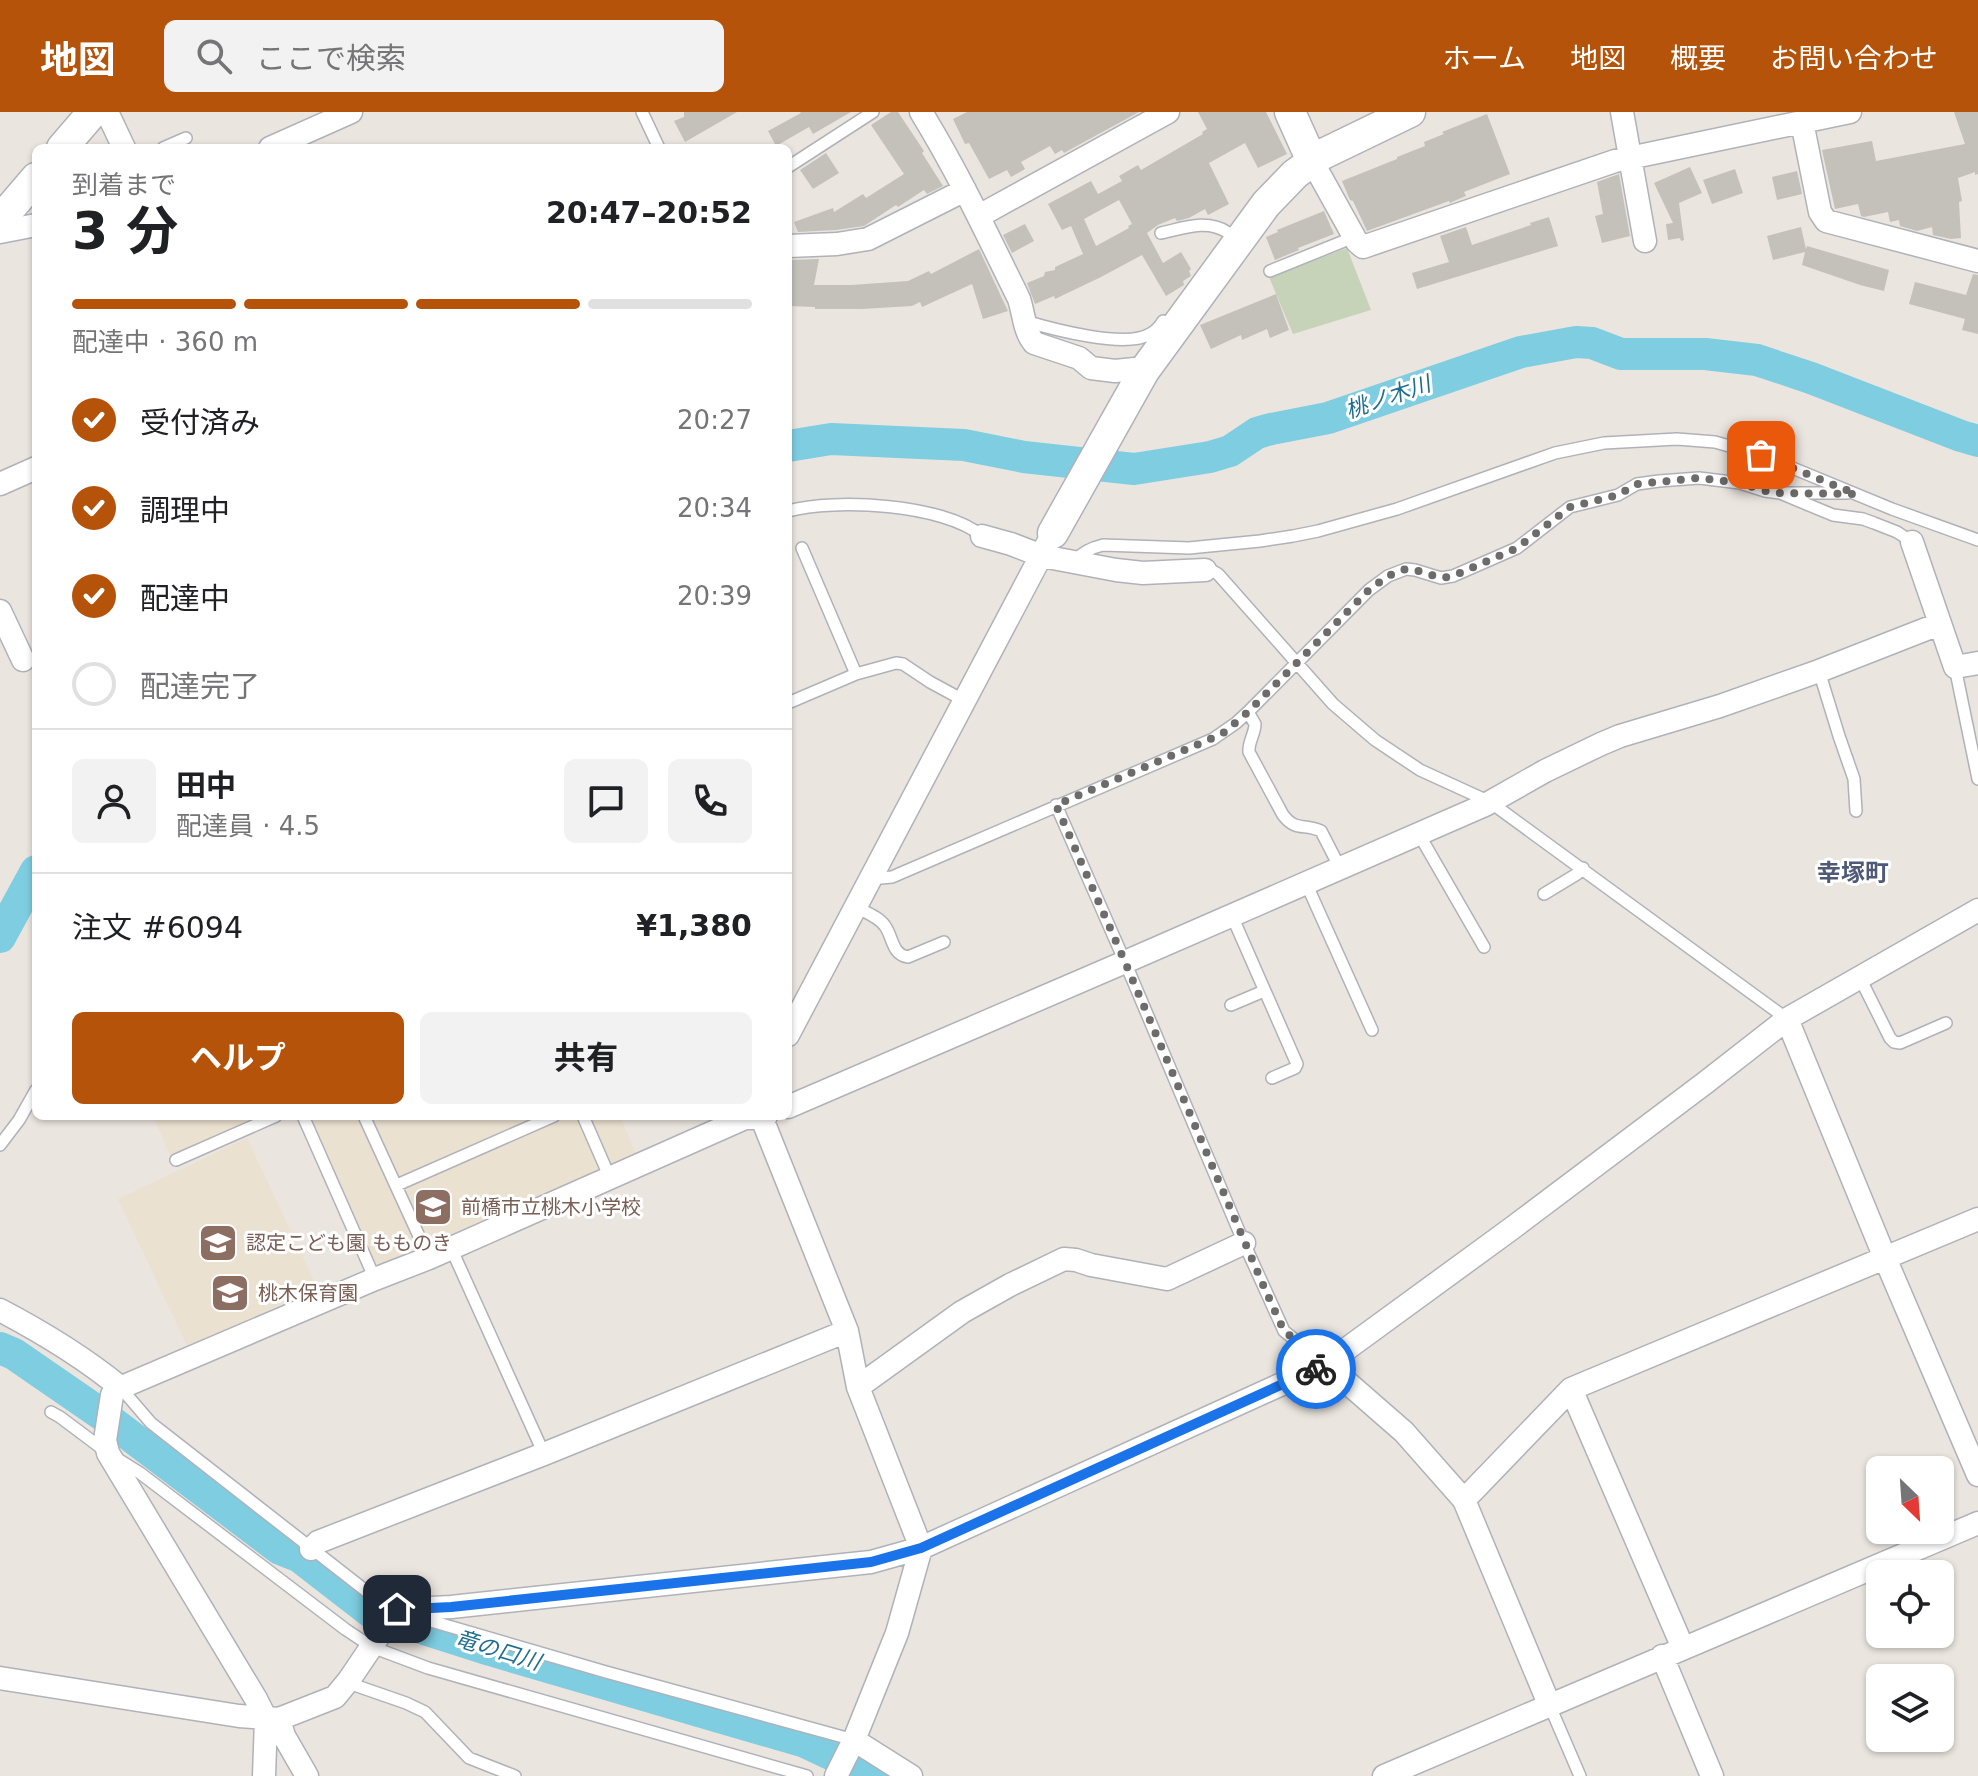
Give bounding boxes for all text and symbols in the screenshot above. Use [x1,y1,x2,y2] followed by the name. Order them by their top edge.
[164,20,724,92] search box
[192,34,236,78] icon: search
[40,38,116,82] text: 地図
[256,41,406,76] text: ここで検索
[1443,42,1526,75] text: ホーム
[1570,42,1626,75] text: 地図
[1670,42,1726,75] text: 概要
[1770,42,1938,75] text: お問い合わせ
[72,170,176,200] text: 到着まで
[546,195,752,230] text: 20:47–20:52
[72,201,178,261] text: 3 分
[72,327,258,357] text: 配達中 · 360 m
[1342,370,1436,423] water label: 桃ノ木川
[72,398,116,442] icon: check
[140,405,260,440] text: 受付済み
[677,405,752,435] text: 20:27
[1727,421,1795,489] pin
[1739,433,1783,477] icon: bag
[72,486,116,530] icon: check
[140,493,230,528] text: 調理中
[677,493,752,523] text: 20:34
[72,574,116,618] icon: check
[140,581,230,616] text: 配達中
[677,581,752,611] text: 20:39
[140,669,260,704] text: 配達完了
[72,759,156,843] button: person
[564,759,648,843] button: chat
[668,759,752,843] button: phone
[176,768,236,803] text: 田中
[176,811,320,841] text: 配達員 · 4.5
[1817,859,1889,887] district label: 幸塚町
[636,908,752,943] text: ¥1,380
[72,910,243,945] text: 注文 #6094
[72,1012,404,1104] button: ヘルプ
[420,1012,752,1104] button: 共有
[412,1186,454,1228] school or university icon: 前橋市立桃木小学校
[461,1195,641,1219] place label: 前橋市立桃木小学校
[197,1222,239,1264] school or university icon: 認定こども園 もものき
[246,1231,452,1255] place label: 認定こども園 もものき
[209,1272,251,1314] school or university icon: 桃木保育園
[258,1281,358,1305] place label: 桃木保育園
[1276,1329,1356,1409] courier
[1294,1347,1338,1391] icon: bike
[1866,1456,1954,1544] north arrow
[1866,1456,1954,1752] map controls
[1866,1560,1954,1648] button: locate
[363,1575,431,1643] pin
[375,1587,419,1631] icon: home
[452,1625,546,1675] water label: 竜の口川
[1866,1664,1954,1752] button: layers

